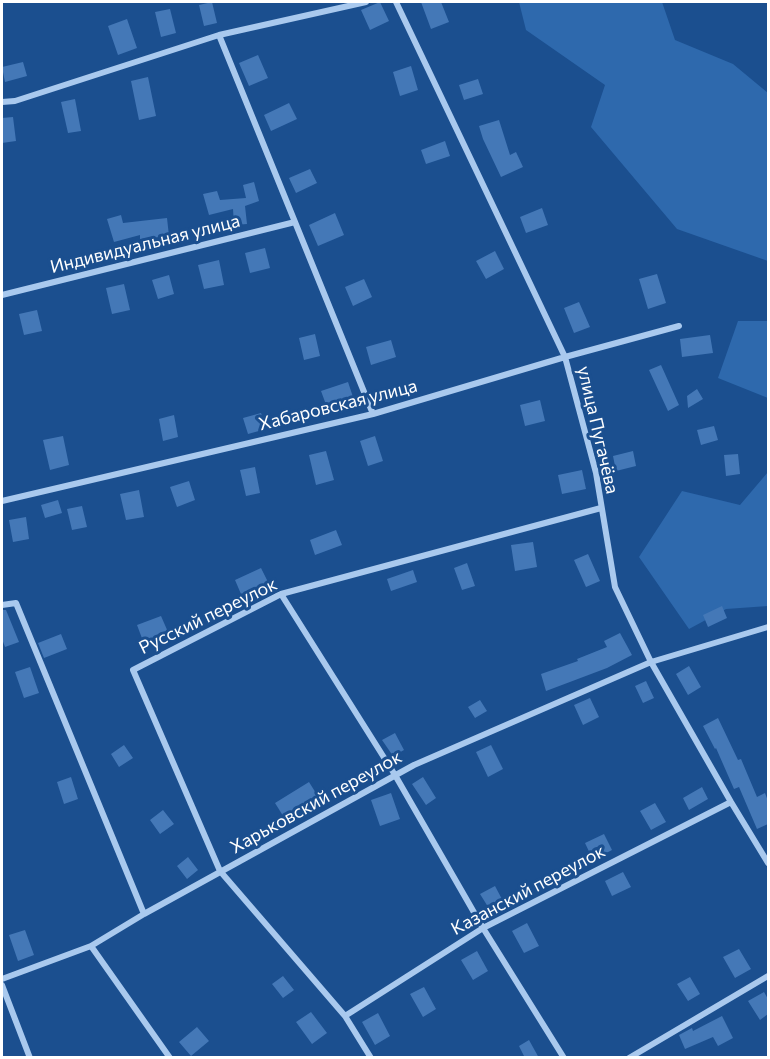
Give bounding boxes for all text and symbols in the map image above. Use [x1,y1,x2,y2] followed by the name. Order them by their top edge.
[48,210,242,278] street label: Индивидуальная улица
[573,364,623,496] street label: улица Пугачёва
[256,375,420,435] street label: Хабаровская улица
[135,573,281,659] street label: Русский переулок
[227,746,405,858] street label: Харьковский переулок
[447,840,609,940] street label: Казанский переулок

